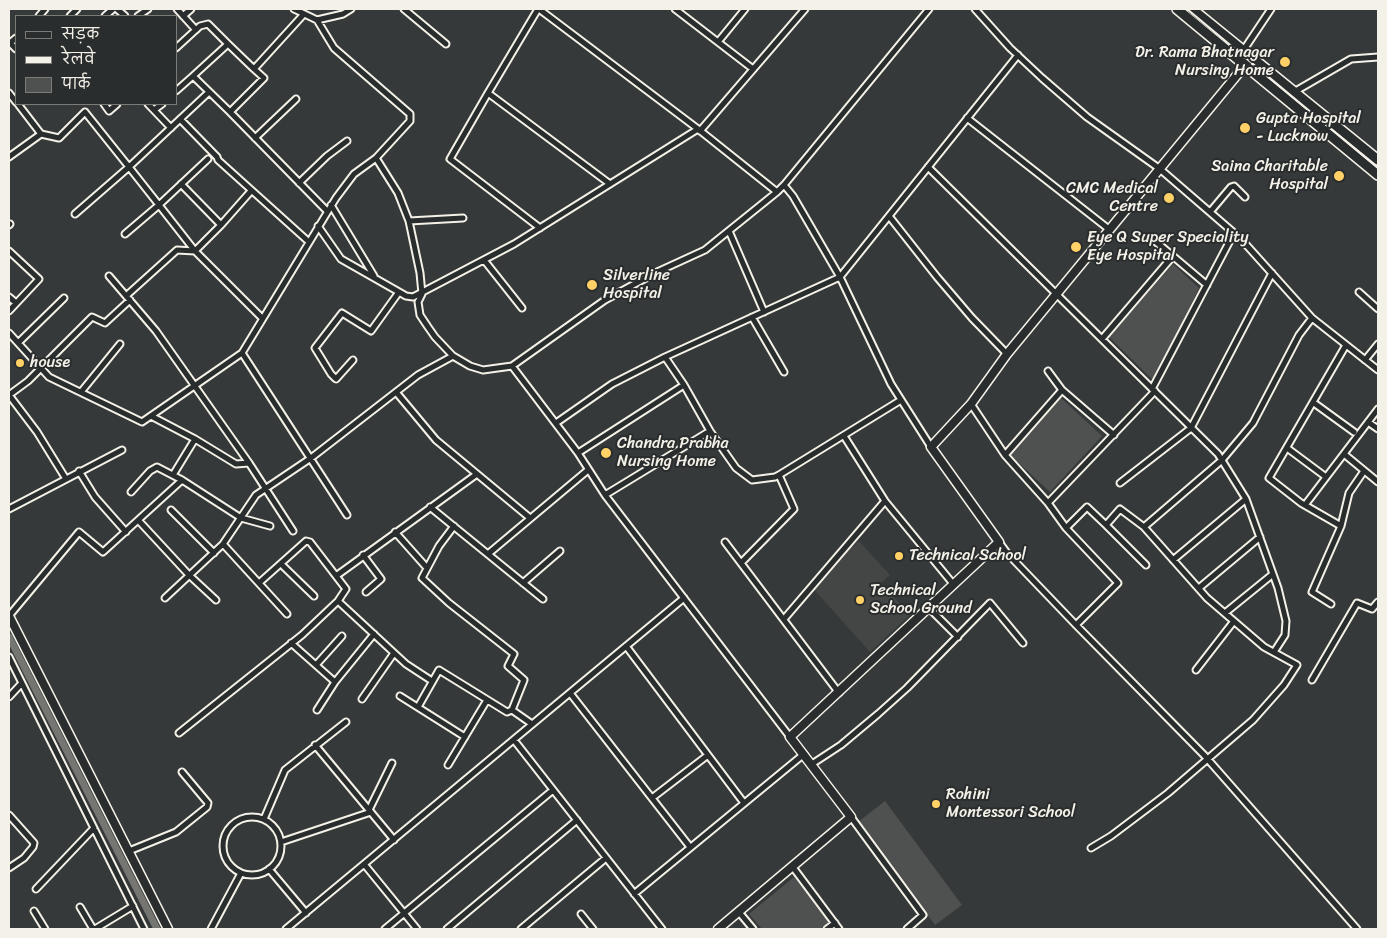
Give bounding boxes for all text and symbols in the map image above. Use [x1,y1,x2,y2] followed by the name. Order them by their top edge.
[15,15,178,105] legend
[62,21,99,47] text: सड़क
[1135,43,1274,81] place label: Dr. Rama Bhatnagar Nursing Home
[62,46,95,72] text: रेलवे
[1278,55,1292,69] marker: Dr. Rama Bhatnagar Nursing Home
[62,71,90,97] text: पार्क
[1256,109,1361,147] place label: Gupta Hospital - Lucknow
[1238,121,1252,135] marker: Gupta Hospital - Lucknow
[1211,157,1328,195] place label: Saina Charitable Hospital
[1332,169,1346,183] marker: Saina Charitable Hospital
[1066,179,1158,217] place label: CMC Medical Centre
[1162,191,1176,205] marker: CMC Medical Centre
[1087,228,1249,266] place label: Eye Q Super Speciality Eye Hospital
[1069,240,1083,254] marker: Eye Q Super Speciality Eye Hospital
[603,266,670,304] place label: Silverline Hospital
[585,278,599,292] marker: Silverline Hospital
[30,353,70,373] place label: house
[14,357,26,369] marker: house
[617,434,728,472] place label: Chandra Prabha Nursing Home
[599,446,613,460] marker: Chandra Prabha Nursing Home
[909,546,1026,566] place label: Technical School
[893,550,905,562] marker: Technical School
[870,581,972,619] place label: Technical School Ground
[854,594,866,606] marker: Technical School Ground
[946,785,1075,823] place label: Rohini Montessori School
[930,798,942,810] marker: Rohini Montessori School

